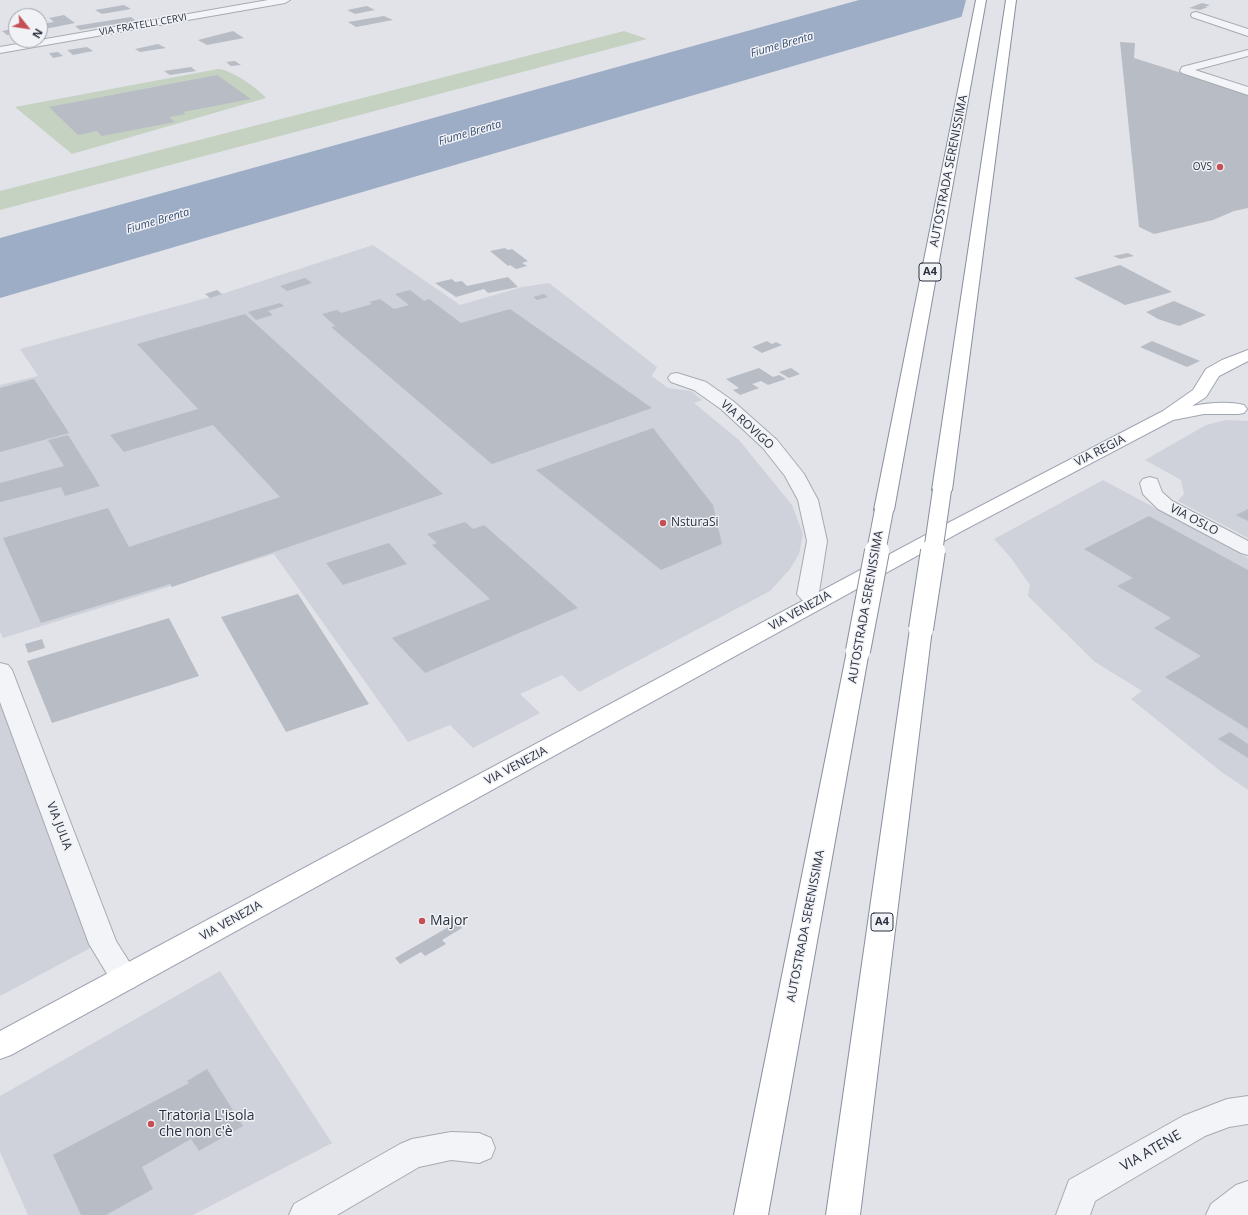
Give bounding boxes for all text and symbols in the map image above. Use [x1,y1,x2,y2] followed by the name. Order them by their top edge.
[8,8,48,48] north arrow
[98,11,188,39] street label: VIA FRATELLI CERVI
[29,26,47,41] text: N
[749,30,815,60] water label: Fiume Brenta
[927,94,971,248] street label: AUTOSTRADA SERENISSIMA
[437,118,503,148] water label: Fiume Brenta
[1193,161,1212,173] place label: OVS
[1215,162,1225,172] marker: OVS
[125,206,191,236] water label: Fiume Brenta
[919,263,941,281] road number: A4
[717,397,777,453] street label: VIA ROVIGO
[1072,432,1128,470] street label: VIA REGIA
[1167,501,1221,539] street label: VIA OSLO
[671,516,719,530] place label: NsturaSi
[658,518,668,528] marker: NsturaSi
[845,530,887,684] street label: AUTOSTRADA SERENISSIMA
[767,588,833,634] street label: VIA VENEZIA
[482,744,550,788] street label: VIA VENEZIA
[43,800,75,852] street label: VIA JULIA
[784,849,828,1003] street label: AUTOSTRADA SERENISSIMA
[198,898,264,944] street label: VIA VENEZIA
[430,913,468,929] place label: Major
[871,913,893,931] road number: A4
[417,916,427,926] marker: Major
[159,1108,255,1140] place label: Tratoria L'isola che non c'è
[146,1119,156,1129] marker: Tratoria L'isola che non c'è
[1118,1127,1184,1175] street label: VIA ATENE

